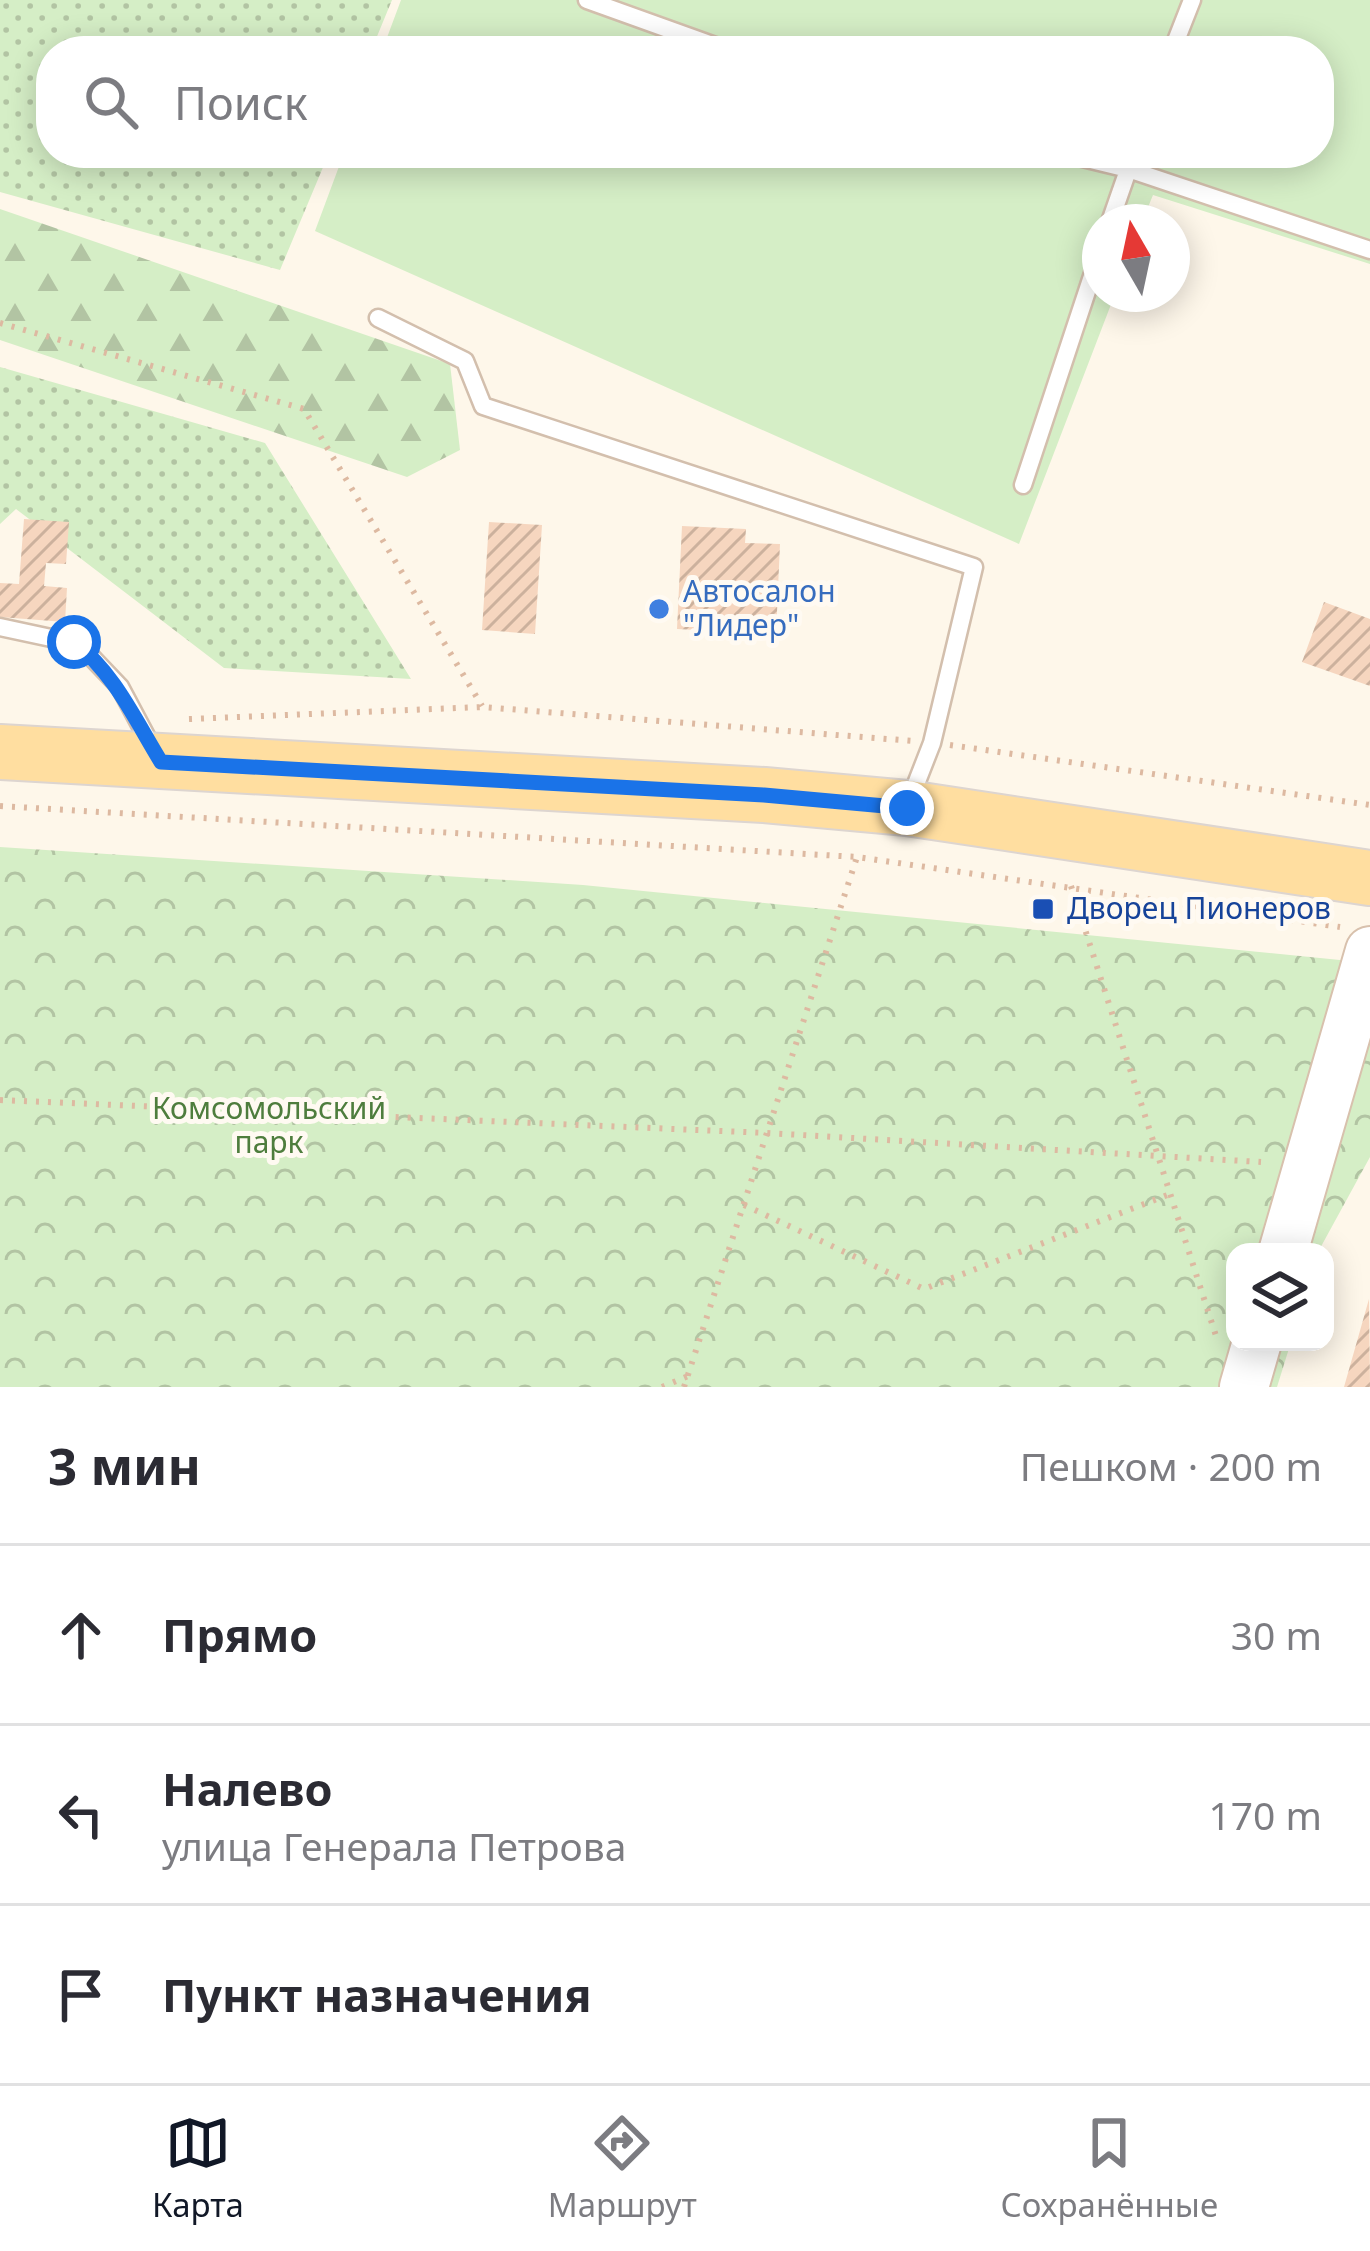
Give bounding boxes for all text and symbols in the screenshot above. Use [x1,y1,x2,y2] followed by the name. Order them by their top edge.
[36,36,1334,168] search box
[78,69,144,135] icon: search
[174,72,308,133] text: Поиск
[1082,204,1190,312] north arrow
[683,570,836,645] place label: Автосалон "Лидер"
[646,596,672,622] marker: Автосалон "Лидер"
[47,615,101,669] route start
[880,781,934,835] route end
[1067,887,1331,928] place label: Дворец Пионеров
[1030,896,1056,922] marker: Дворец Пионеров
[152,1087,386,1162] park label: Комсомольский парк
[1226,1243,1334,1351] map controls
[1226,1243,1334,1351] button: layers
[48,1430,201,1500] text: 3 мин
[1020,1439,1322,1492] text: Пешком · 200 m
[48,1602,114,1668] icon: ahead
[162,1604,317,1665] text: Прямо
[1231,1608,1322,1661] text: 30 m
[162,1758,333,1819] text: Налево
[48,1782,114,1848] icon: left
[1208,1788,1322,1841] text: 170 m
[162,1819,626,1872] text: улица Генерала Петрова
[48,1962,114,2028] icon: arrive
[162,1964,592,2025] text: Пункт назначения
[152,2110,244,2227] tab: Карта
[548,2110,697,2227] tab: Маршрут
[1001,2110,1218,2227] tab: Сохранённые

